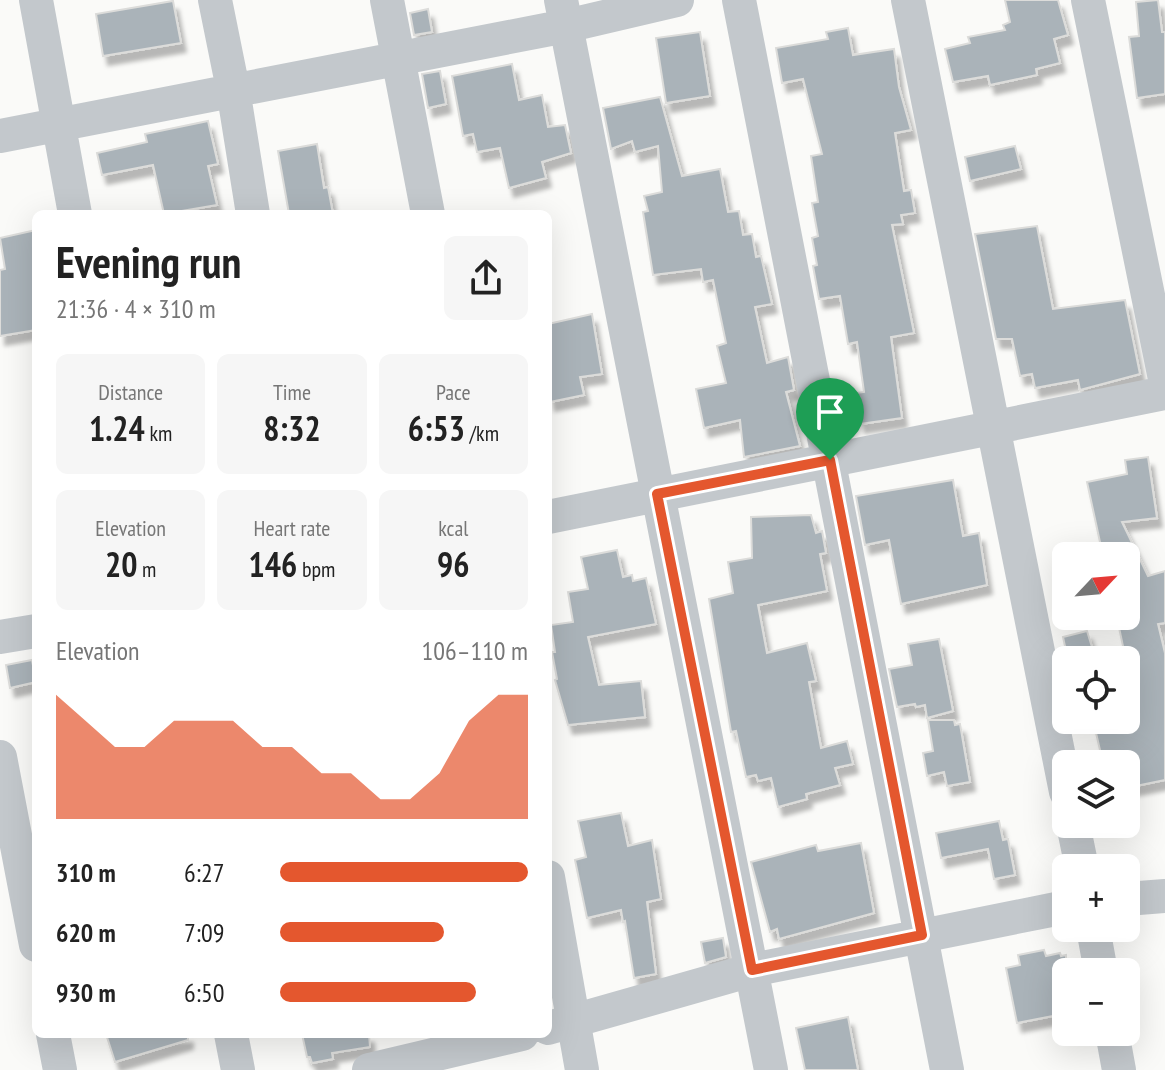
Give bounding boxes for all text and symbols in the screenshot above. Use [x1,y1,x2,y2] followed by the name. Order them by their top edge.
[56,233,241,290] text: Evening run
[444,236,528,320] button: share
[56,292,216,325] text: 21:36 · 4 × 310 m
[98,378,163,406] text: Distance
[273,378,311,406] text: Time
[436,378,471,406] text: Pace
[796,378,864,460] pin
[808,390,852,434] icon: arrive
[89,406,145,450] text: 1.24
[263,406,321,450] text: 8:32
[408,406,465,450] text: 6:53
[145,419,172,447] text: km
[465,419,499,447] text: /km
[95,514,166,542] text: Elevation
[254,514,330,542] text: Heart rate
[438,514,468,542] text: kcal
[105,542,137,586] text: 20
[249,542,297,586] text: 146
[437,542,470,586] text: 96
[1052,542,1140,630] north arrow
[1052,542,1140,1046] map controls
[137,555,156,583] text: m
[297,555,335,583] text: bpm
[56,634,139,667] text: Elevation
[422,634,528,667] text: 106–110 m
[1052,646,1140,734] button: locate
[1052,750,1140,838] button: layers
[1052,854,1140,942] button: +
[56,856,116,889] text: 310 m
[184,856,224,889] text: 6:27
[56,916,116,949] text: 620 m
[184,916,224,949] text: 7:09
[1052,958,1140,1046] button: −
[56,976,116,1009] text: 930 m
[184,976,224,1009] text: 6:50

